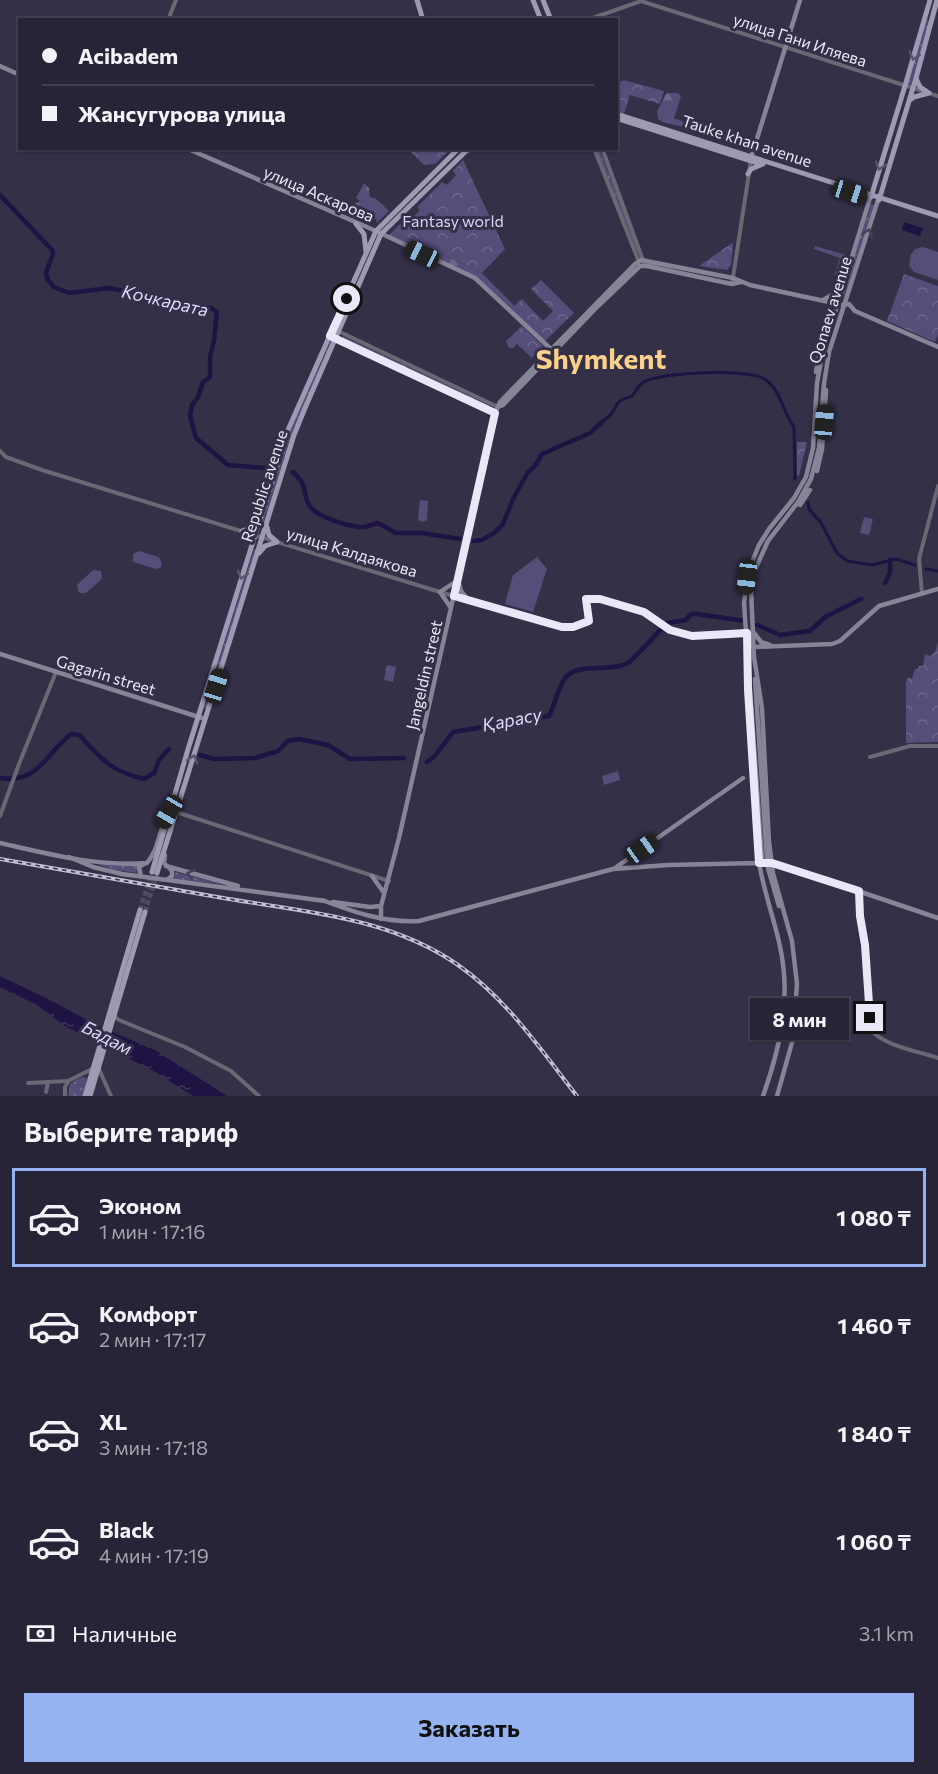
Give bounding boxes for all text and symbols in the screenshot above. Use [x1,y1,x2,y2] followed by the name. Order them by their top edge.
[731,9,869,70] street label: улица Гани Иляева
[78,42,178,69] text: Acibadem
[909,50,921,61] one-way arrow
[78,100,286,127] text: Жансугурова улица
[680,111,815,171] street label: Tauke khan avenue
[875,160,887,171] one-way arrow
[261,162,377,225] street label: улица Аскарова
[830,178,870,206] car
[402,211,504,230] park label: Fantasy world
[860,228,873,239] one-way arrow
[402,238,442,270] car
[804,254,855,366] street label: Qonaev avenue
[120,279,211,321] water label: Кочкарата
[333,285,360,312] route start
[536,341,666,375] district label: Shymkent
[813,403,835,441] car
[236,427,291,544] street label: Republic avenue
[284,523,420,580] street label: улица Калдаякова
[736,558,758,596] car
[237,569,250,580] one-way arrow
[402,618,445,732] street label: Jangeldin street
[54,650,159,699] street label: Gagarin street
[202,666,230,706] car
[480,702,544,736] water label: Қарасу
[186,754,198,765] one-way arrow
[152,792,186,832] car
[622,831,662,867] car
[187,869,197,882] one-way arrow
[750,997,849,1039] callout: 8 мин
[856,1004,883,1031] route end
[772,1007,827,1031] text: 8 мин
[79,1015,136,1059] water label: Бадам
[24,1115,238,1148] text: Выберите тариф
[27,1191,81,1245] icon: car
[99,1192,181,1219] text: Эконом
[836,1204,911,1231] text: 1 080 ₸
[99,1219,205,1243] text: 1 мин · 17:16
[27,1299,81,1353] icon: car
[99,1300,197,1327] text: Комфорт
[837,1312,911,1339] text: 1 460 ₸
[99,1327,206,1351] text: 2 мин · 17:17
[27,1407,81,1461] icon: car
[99,1408,127,1435] text: XL
[837,1420,911,1447] text: 1 840 ₸
[99,1435,208,1459] text: 3 мин · 17:18
[27,1515,81,1569] icon: car
[99,1516,154,1543] text: Black
[836,1528,911,1555] text: 1 060 ₸
[99,1543,209,1567] text: 4 мин · 17:19
[24,1617,57,1650] icon: cash
[72,1620,177,1647] text: Наличные
[859,1621,914,1645] text: 3.1 km
[24,1693,914,1762] button: Заказать

